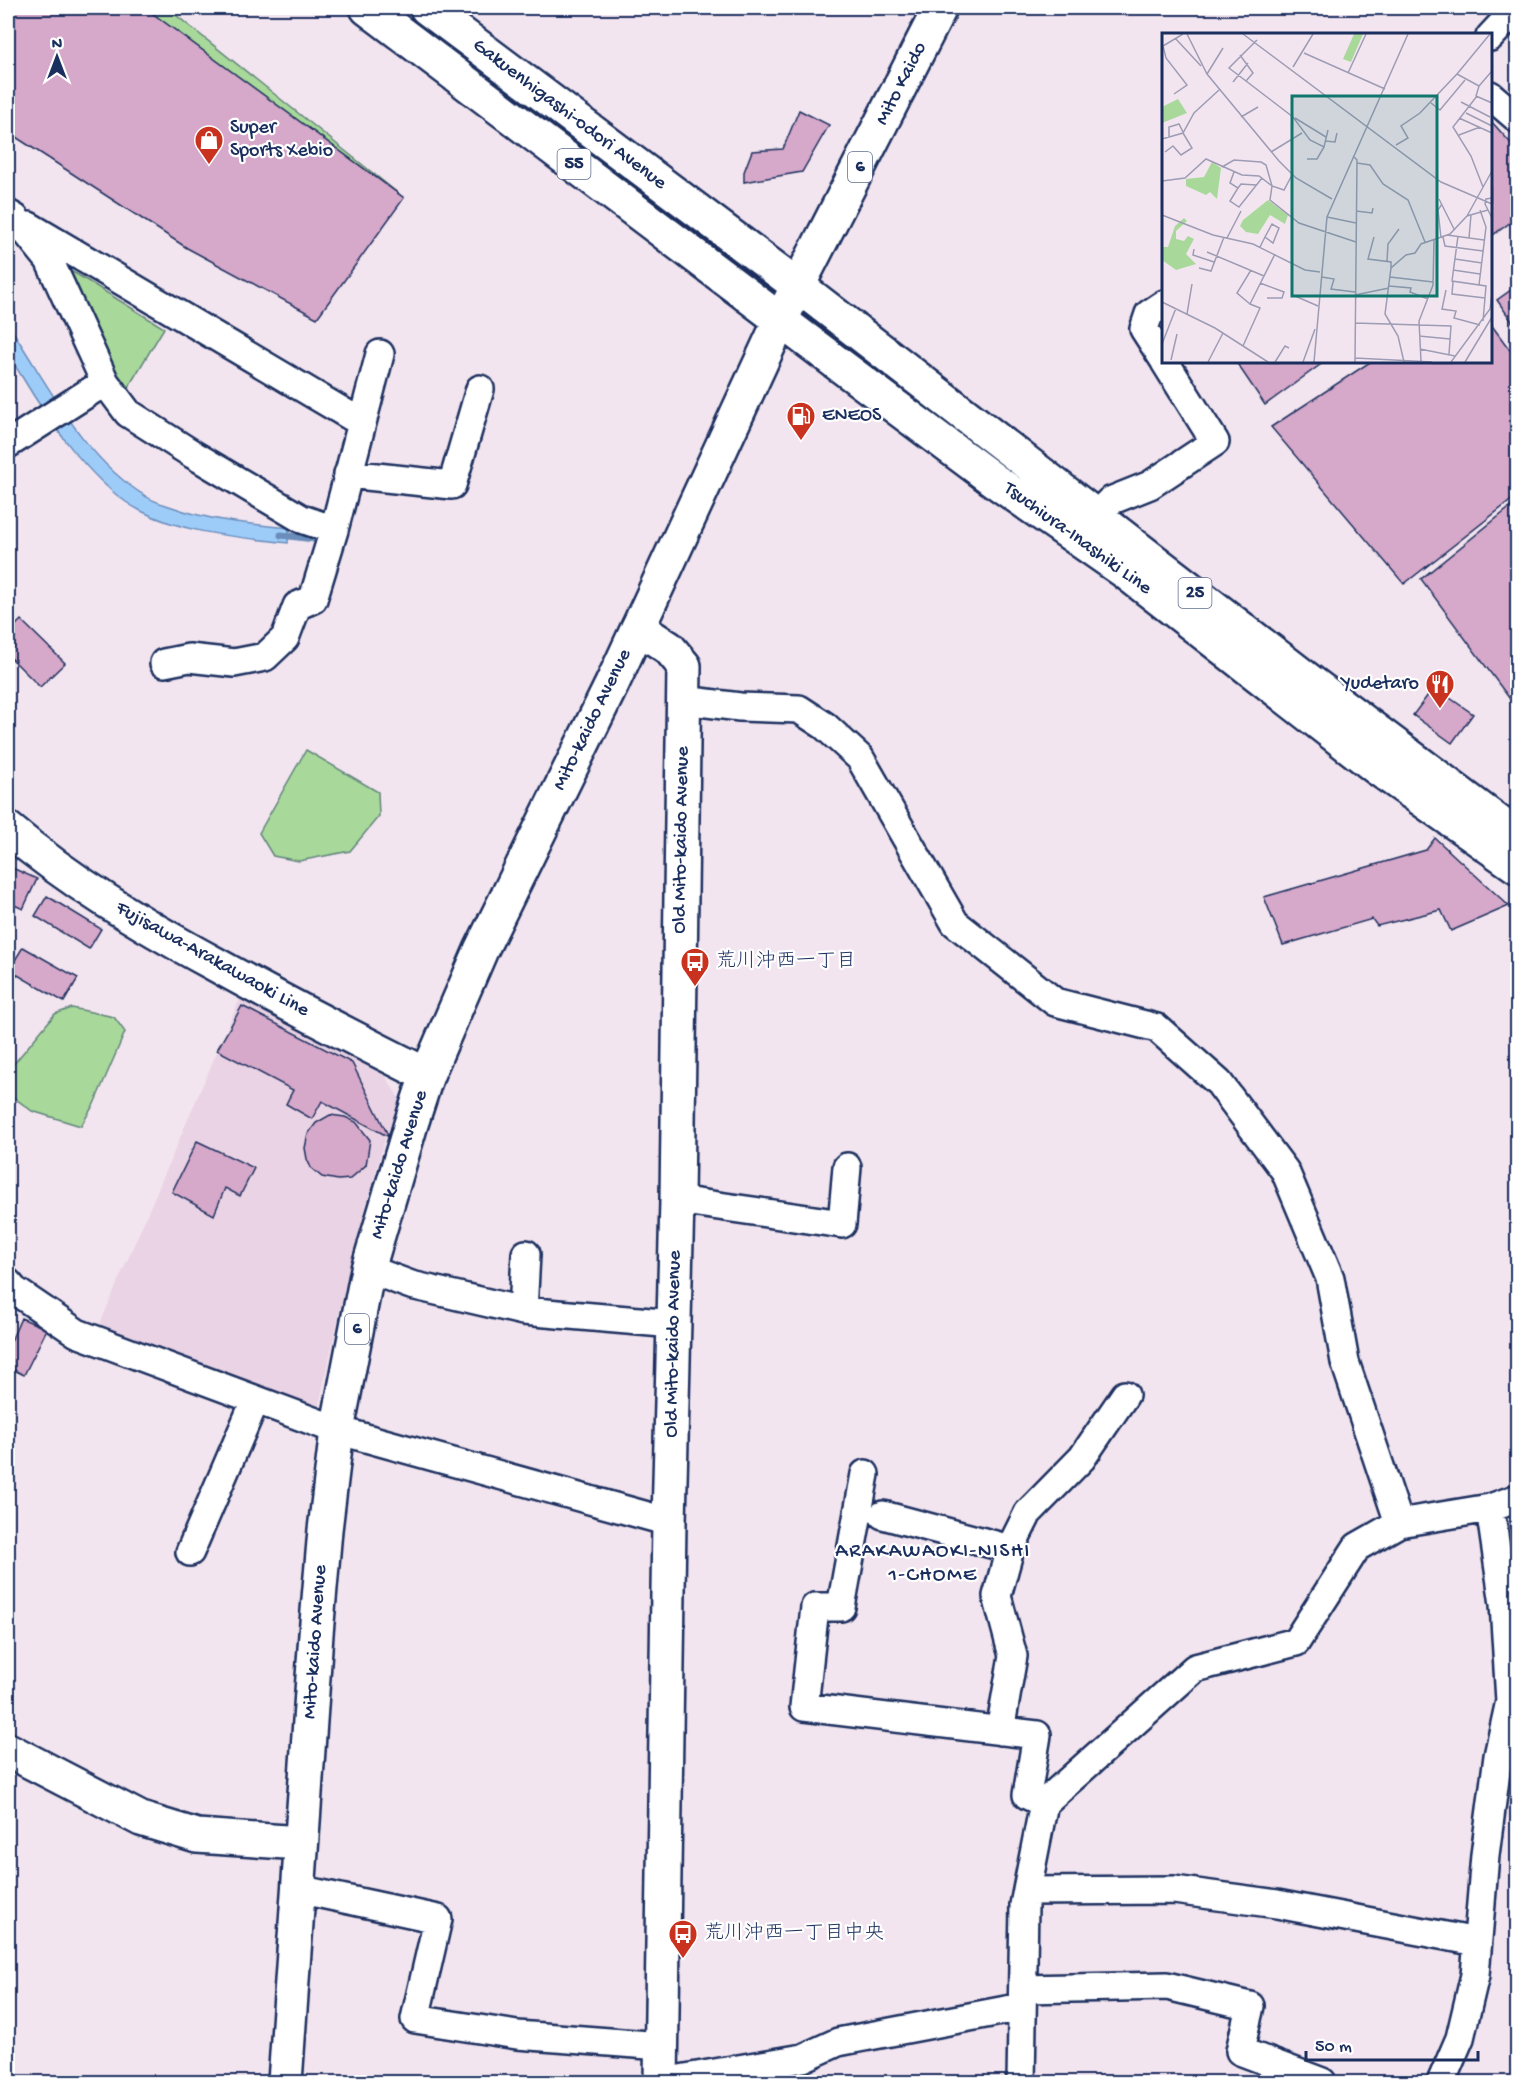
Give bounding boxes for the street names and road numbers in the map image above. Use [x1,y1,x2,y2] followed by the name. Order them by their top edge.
[467,35,671,196] street label: Gakuenhigashi-odori Avenue
[871,39,933,129] street label: Mito Kaido
[558,149,590,179] road number: 55
[848,152,872,182] road number: 6
[998,477,1156,601] street label: Tsuchiura-Inashiki Line
[1178,578,1212,608] road number: 25
[549,645,637,794] street label: Mito-kaido Avenue
[669,746,695,934] street label: Old Mito-kaido Avenue
[110,897,313,1023] street label: Fujisawa-Arakawaoki Line
[366,1087,434,1242] street label: Mito-kaido Avenue
[661,1250,687,1438] street label: Old Mito-kaido Avenue
[345,1314,369,1344] road number: 6
[299,1564,333,1720] street label: Mito-kaido Avenue

